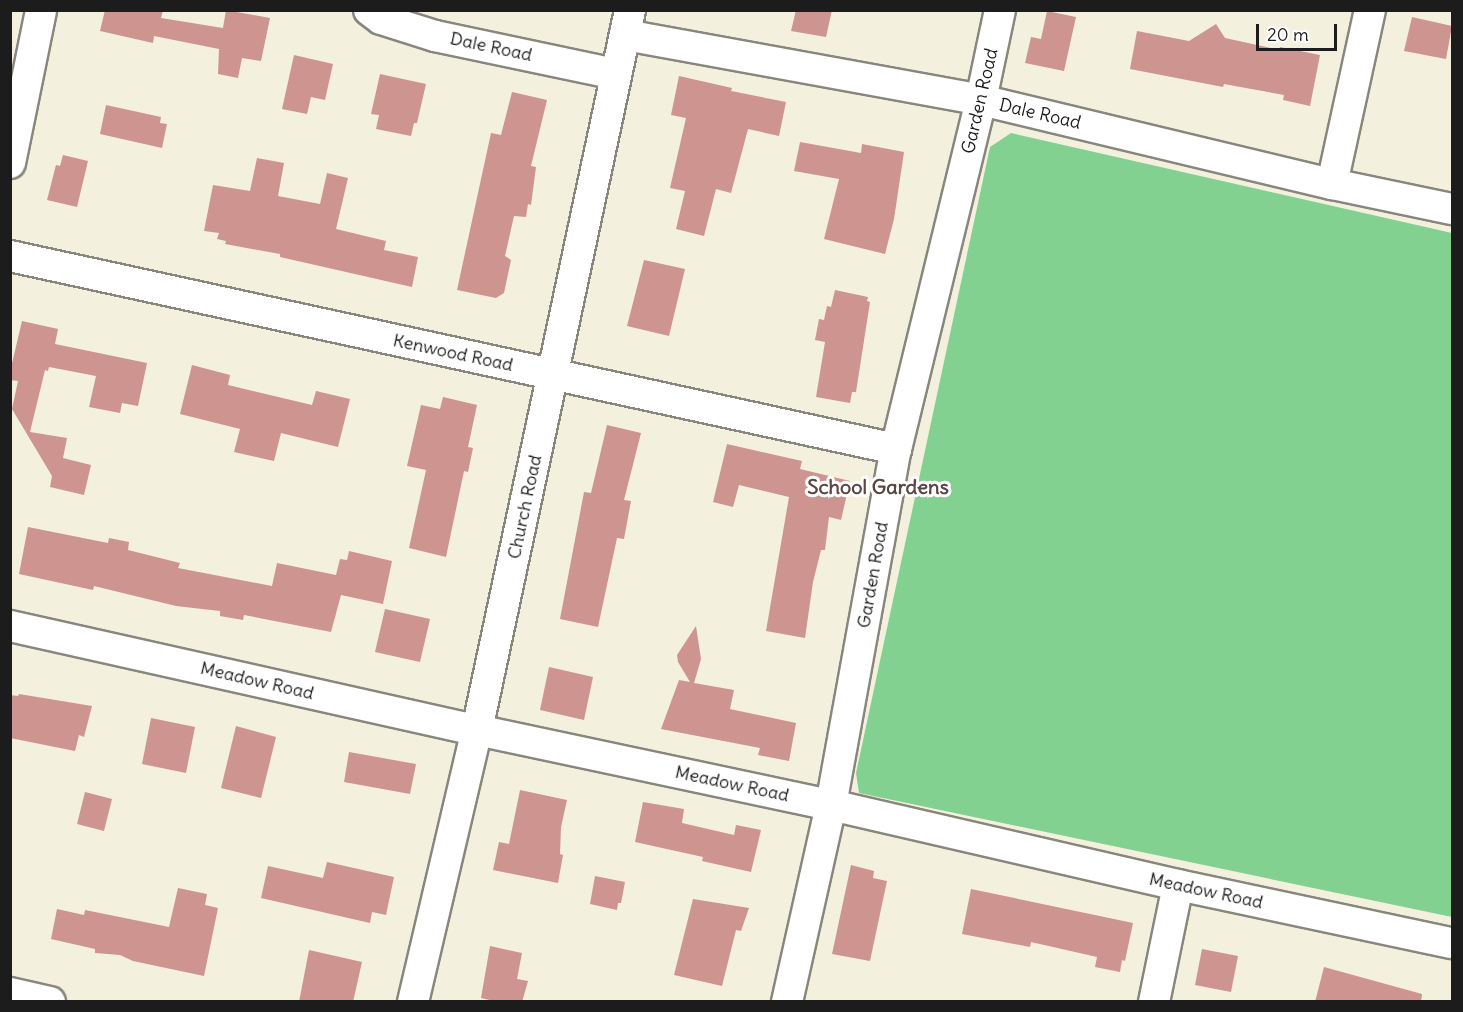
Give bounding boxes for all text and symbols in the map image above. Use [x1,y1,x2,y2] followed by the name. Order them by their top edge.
[1259,12,1340,50] scale bar
[1267,23,1309,46] text: 20 m
[448,28,534,66] street label: Dale Road
[957,46,1003,156] street label: Garden Road
[997,94,1083,134] street label: Dale Road
[391,330,515,376] street label: Kenwood Road
[503,453,547,561] street label: Church Road
[807,474,949,498] district label: School Gardens
[853,520,893,630] street label: Garden Road
[198,657,316,705] street label: Meadow Road
[673,761,791,807] street label: Meadow Road
[1147,868,1265,914] street label: Meadow Road

